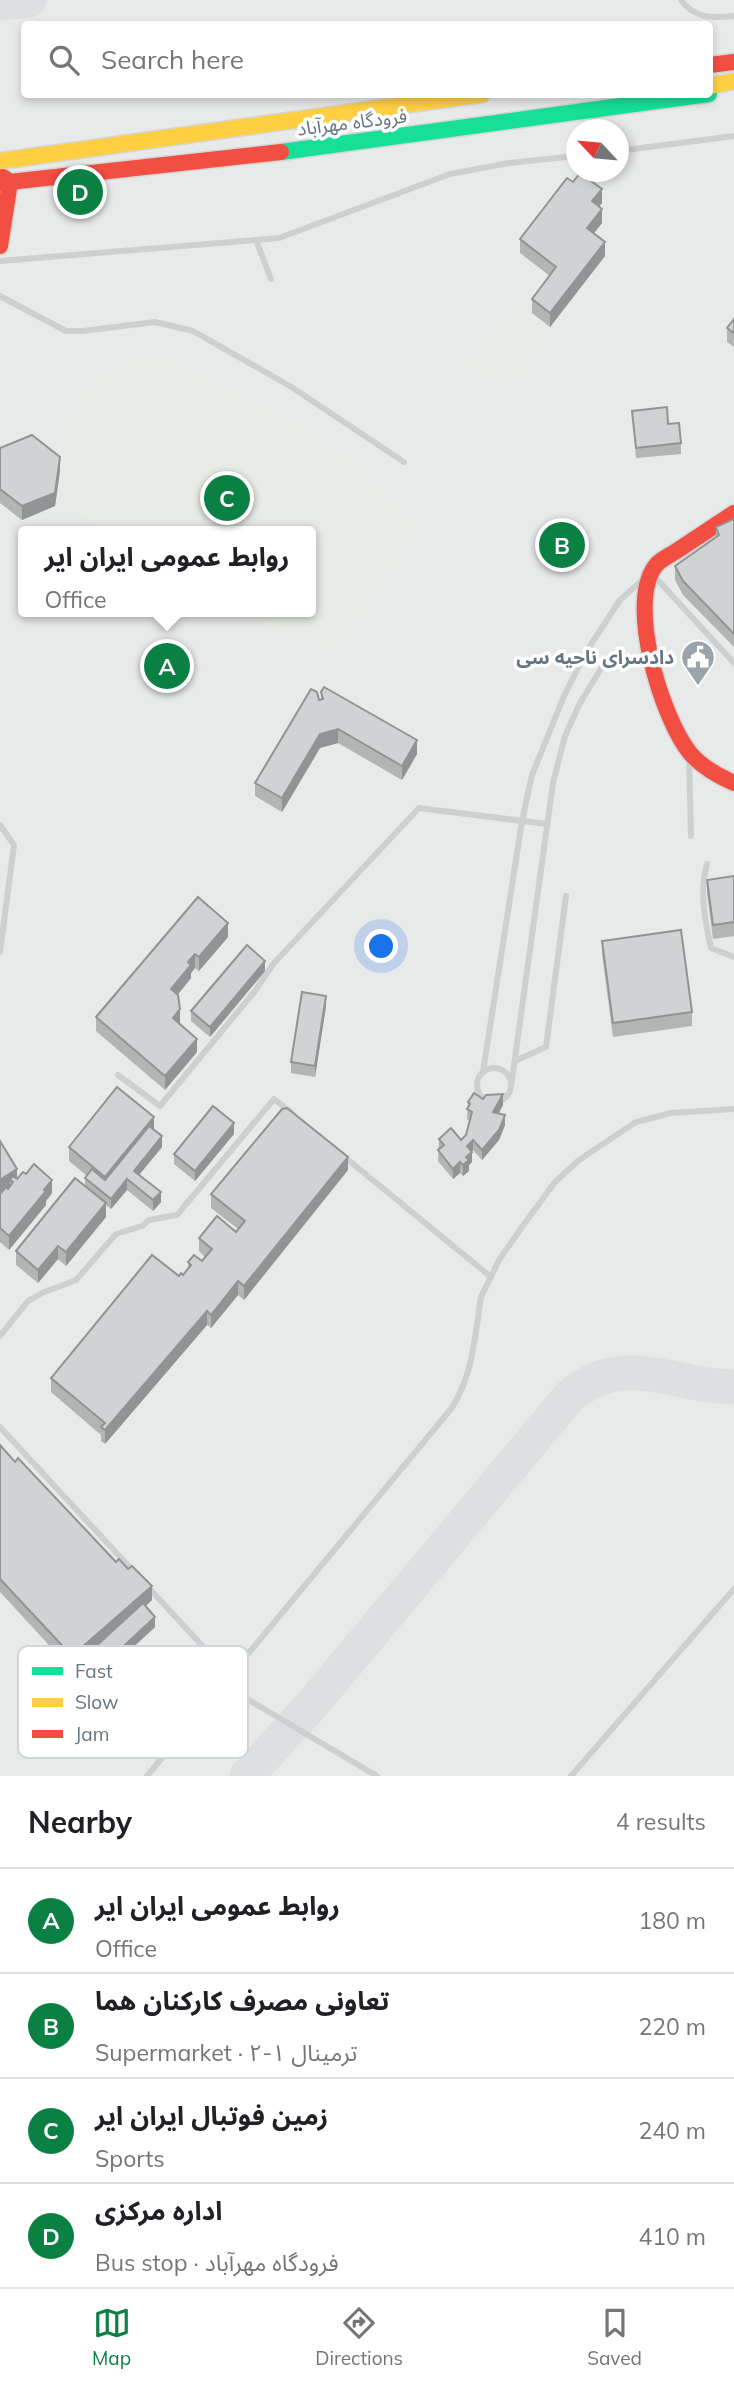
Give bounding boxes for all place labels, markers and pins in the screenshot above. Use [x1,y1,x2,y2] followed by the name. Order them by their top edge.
[57,166,103,218] pin: D
[204,472,250,524] pin: C
[539,519,585,571] pin: B
[679,638,717,687] public building icon: دادسرای ناحیه سی
[144,640,190,692] pin: A
[516,645,674,669] place label: دادسرای ناحیه سی

